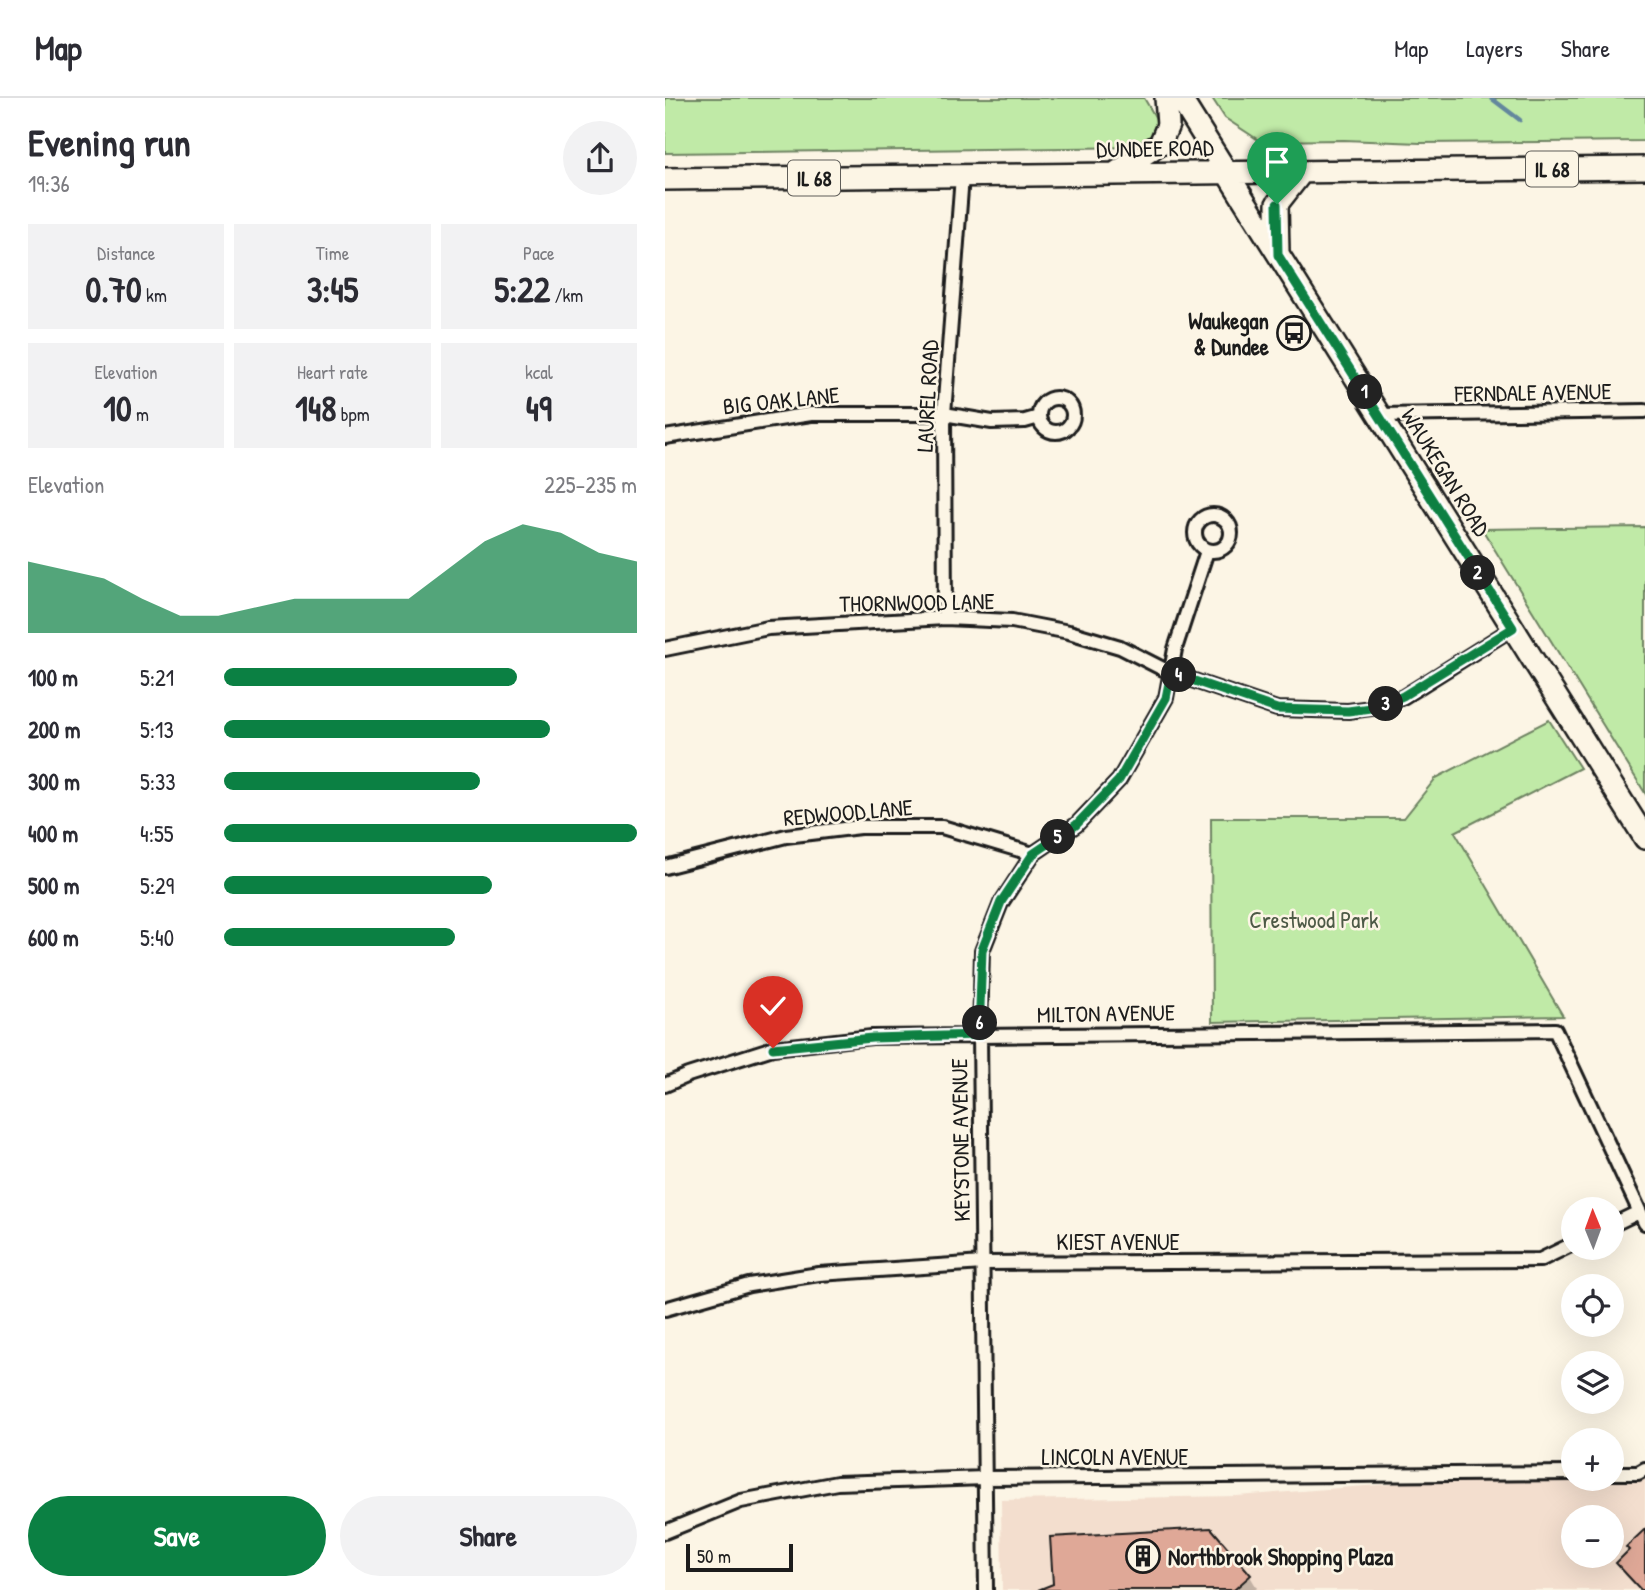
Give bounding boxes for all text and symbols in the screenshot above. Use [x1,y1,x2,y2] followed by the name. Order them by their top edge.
[35,26,82,70] text: Map
[1394,32,1428,64] text: Map
[1466,32,1523,64] text: Layers
[1561,32,1610,64] text: Share
[28,116,191,168] text: Evening run
[563,121,637,195] button: share
[1096,131,1214,165] street label: DUNDEE ROAD
[1247,132,1307,204] pin
[1258,143,1296,181] icon: arrive
[1526,152,1578,186] road number: IL 68
[788,160,840,196] road number: IL 68
[28,168,70,199] text: 19:36
[97,240,155,266] text: Distance
[316,240,349,266] text: Time
[523,240,555,266] text: Pace
[85,266,142,313] text: 0.70
[307,266,358,313] text: 3:45
[494,266,550,313] text: 5:22
[142,282,167,308] text: km
[550,282,583,308] text: /km
[1188,305,1270,362] place label: Waukegan & Dundee
[1275,314,1313,352] bus stop icon: Waukegan & Dundee
[909,339,945,453] street label: LAUREL ROAD
[95,359,158,385] text: Elevation
[297,359,368,385] text: Heart rate
[525,359,553,385] text: kcal
[1347,374,1383,410] pin: 1
[1453,375,1612,409] street label: FERNDALE AVENUE
[721,378,841,422] street label: BIG OAK LANE
[1361,378,1368,404] text: 1
[103,385,132,432] text: 10
[295,385,336,432] text: 148
[526,385,552,432] text: 49
[132,401,149,427] text: m
[336,401,370,427] text: bpm
[1394,402,1498,542] street label: WAUKEGAN ROAD
[28,469,104,500] text: Elevation
[544,469,637,500] text: 225–235 m
[1461,556,1495,590] pin: 2
[1473,559,1482,585] text: 2
[839,585,995,619] street label: THORNWOOD LANE
[1161,658,1197,692] pin: 4
[1175,661,1182,687] text: 4
[28,662,78,693] text: 100 m
[140,662,174,693] text: 5:21
[1369,686,1403,722] pin: 3
[1381,690,1390,716] text: 3
[28,714,80,745] text: 200 m
[140,714,174,745] text: 5:13
[28,766,80,797] text: 300 m
[140,766,176,797] text: 5:33
[782,791,914,833] street label: REDWOOD LANE
[28,818,78,849] text: 400 m
[140,818,173,849] text: 4:55
[1041,820,1075,854] pin: 5
[1053,823,1062,849] text: 5
[28,870,79,901] text: 500 m
[140,870,174,901] text: 5:29
[1249,904,1379,935] park label: Crestwood Park
[28,922,79,953] text: 600 m
[140,922,174,953] text: 5:40
[743,976,803,1048] pin
[754,987,792,1025] icon: check
[1037,996,1175,1030] street label: MILTON AVENUE
[963,1006,997,1040] pin: 6
[976,1009,983,1035] text: 6
[943,1058,977,1222] street label: KEYSTONE AVENUE
[1561,1197,1624,1260] north arrow
[1561,1197,1624,1568] map controls
[1056,1226,1180,1257] street label: KIEST AVENUE
[1561,1274,1624,1337] button: locate
[1561,1351,1624,1414] button: layers
[1561,1428,1624,1491] button: +
[1041,1441,1189,1472] street label: LINCOLN AVENUE
[28,1496,326,1576] button: Save
[340,1496,637,1576] button: Share
[1561,1505,1624,1568] button: −
[1124,1537,1162,1575] building icon: Northbrook Shopping Plaza
[686,1541,793,1573] scale bar
[1168,1541,1393,1573] place label: Northbrook Shopping Plaza
[697,1543,731,1569] text: 50 m

